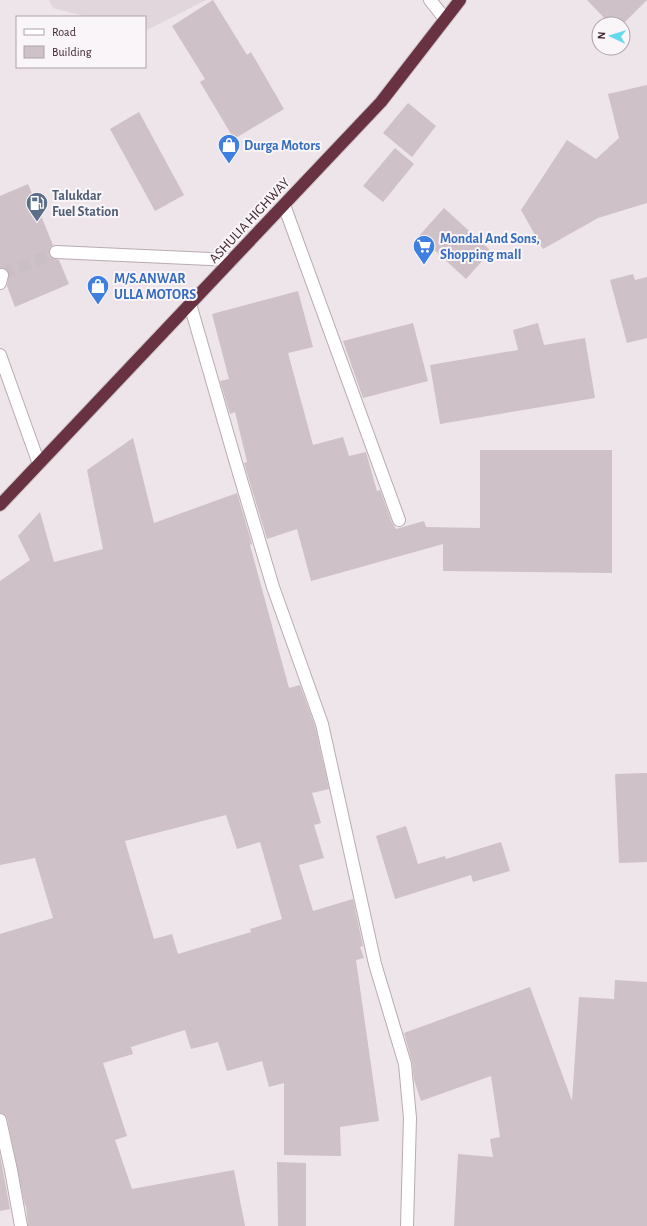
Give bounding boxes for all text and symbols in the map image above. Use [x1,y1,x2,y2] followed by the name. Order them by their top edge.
[16,16,146,68] legend
[591,16,631,56] north arrow
[52,26,76,38] text: Road
[596,31,607,40] text: N
[52,46,92,58] text: Building
[216,132,242,165] shop icon: Durga Motors
[244,139,320,153] place label: Durga Motors
[207,175,293,266] street label: ASHULIA HIGHWAY
[52,189,119,219] place label: Talukdar Fuel Station
[24,190,50,223] fuel station icon: Talukdar Fuel Station
[440,232,540,262] place label: Mondal And Sons, Shopping mall
[411,233,437,266] supermarket icon: Mondal And Sons, Shopping mall
[114,272,196,302] place label: M/S.ANWAR ULLA MOTORS
[85,273,111,306] shop icon: M/S.ANWAR ULLA MOTORS

